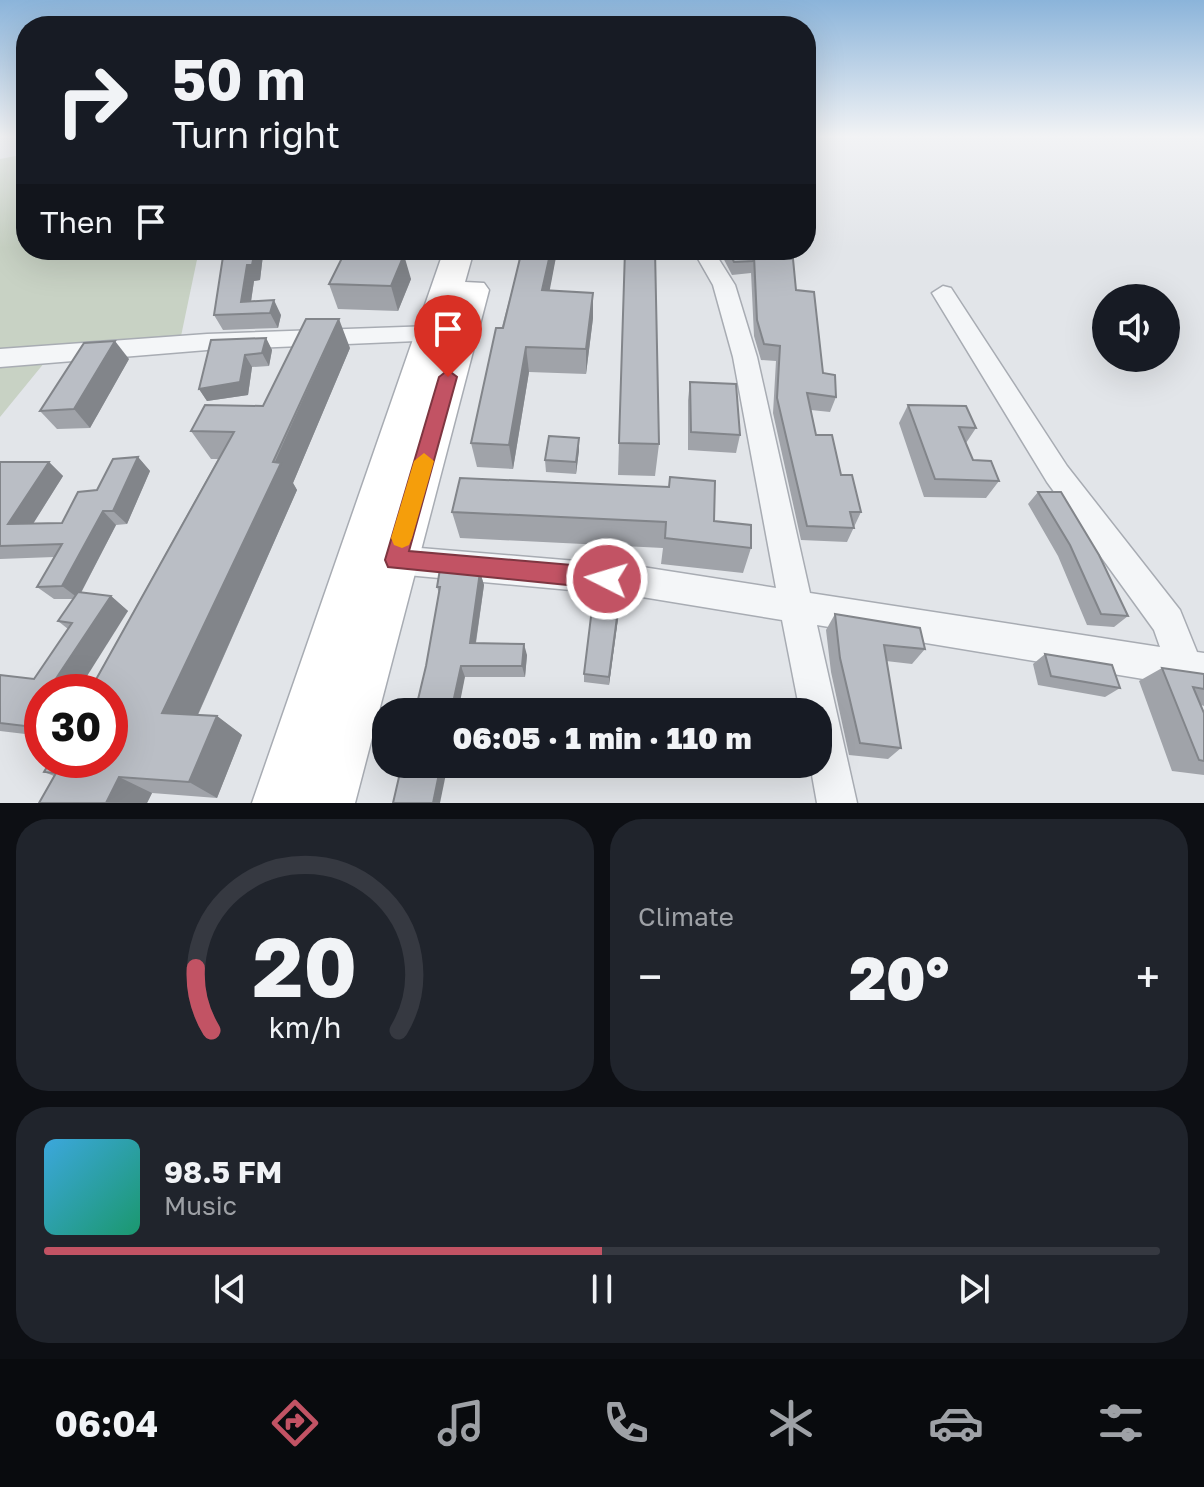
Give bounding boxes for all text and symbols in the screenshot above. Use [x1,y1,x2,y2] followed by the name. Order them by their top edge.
[172,45,306,112] text: 50 m
[40,48,144,152] icon: right
[172,113,340,156] text: Turn right
[129,200,173,244] icon: arrive
[40,204,113,240] text: Then
[1092,284,1180,372] map controls
[1092,284,1180,372] button: sound
[414,295,482,377] pin
[426,307,470,351] icon: arrive
[565,537,649,621] position arrow
[24,674,128,778] speed limit sign: 30
[453,720,751,756] text: 06:05 · 1 min · 110 m
[638,901,734,932] text: Climate
[253,915,357,1015] text: 20
[849,941,949,1013] text: 20°
[638,950,662,1003] text: −
[1136,950,1160,1003] text: +
[269,1010,341,1044] text: km/h
[164,1154,282,1190] text: 98.5 FM
[164,1190,237,1221] text: Music
[208,1267,252,1311] icon: previous
[580,1267,624,1311] icon: pause
[952,1267,996,1311] icon: next
[267,1395,323,1451] icon: directions
[433,1395,489,1451] icon: music
[598,1395,654,1451] icon: phone
[763,1395,819,1451] icon: climate
[928,1395,984,1451] icon: car
[1093,1395,1149,1451] icon: filters
[55,1402,158,1445] text: 06:04

